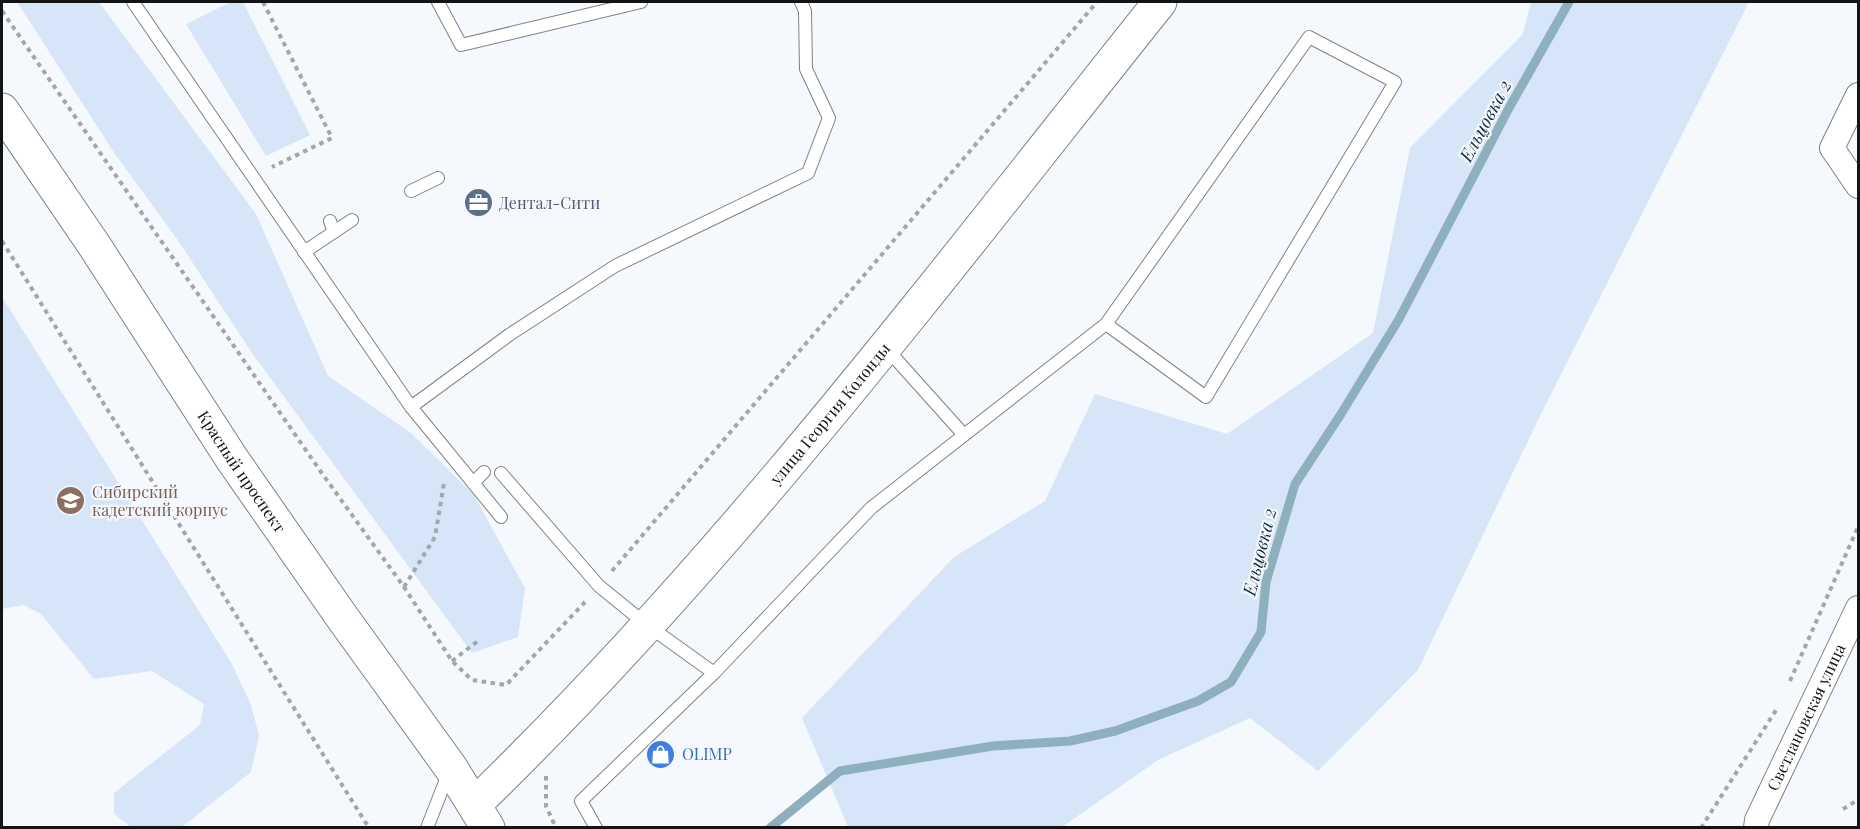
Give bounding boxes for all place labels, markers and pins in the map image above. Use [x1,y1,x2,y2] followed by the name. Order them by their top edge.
[462,187,494,219] office icon: Дентал-Сити
[499,192,600,213] place label: Дентал-Сити
[92,481,228,520] place label: Сибирский кадетский корпус
[55,485,87,517] school or university icon: Сибирский кадетский корпус
[645,738,677,770] shop icon: OLIMP
[682,743,732,764] place label: OLIMP

